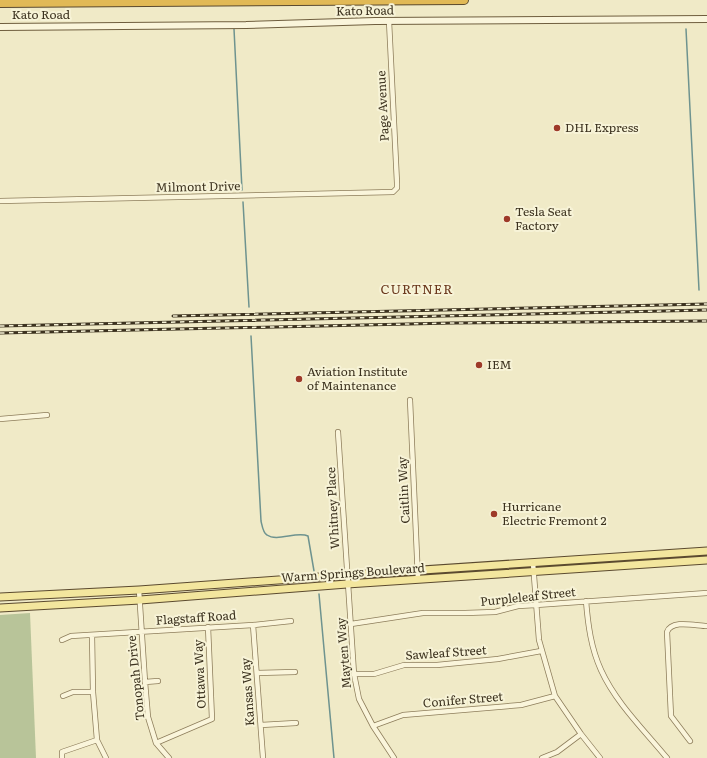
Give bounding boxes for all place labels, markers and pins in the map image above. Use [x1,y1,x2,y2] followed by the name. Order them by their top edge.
[565,118,639,136] place label: DHL Express
[552,123,562,133] marker: DHL Express
[515,202,572,234] place label: Tesla Seat Factory
[502,214,512,224] marker: Tesla Seat Factory
[487,355,512,373] place label: IEM
[474,360,484,370] marker: IEM
[307,362,408,394] place label: Aviation Institute of Maintenance
[294,374,304,384] marker: Aviation Institute of Maintenance
[502,497,607,529] place label: Hurricane Electric Fremont 2
[489,509,499,519] marker: Hurricane Electric Fremont 2

